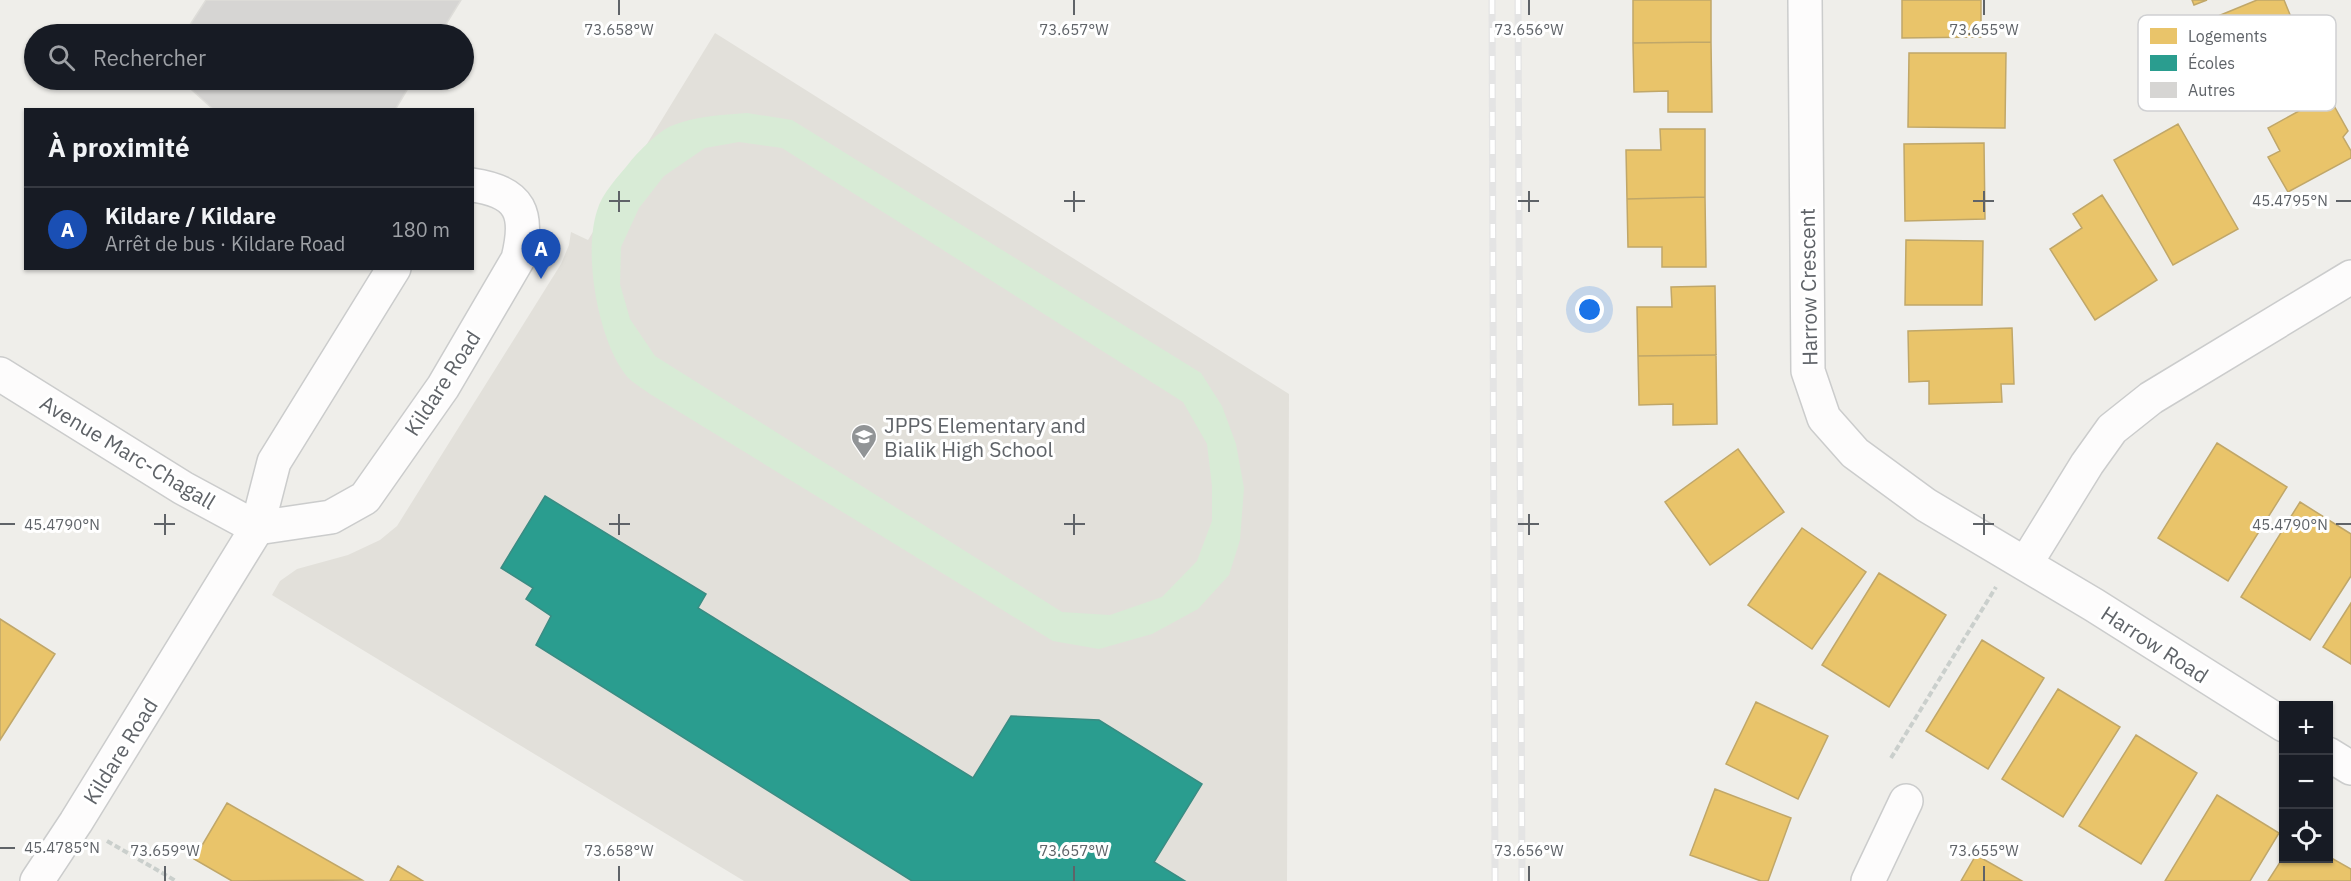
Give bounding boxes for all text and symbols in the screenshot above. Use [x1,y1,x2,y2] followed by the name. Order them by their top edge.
[2138,15,2336,111] legend
[584,20,654,39] text: 73.658°W
[1039,20,1109,39] text: 73.657°W
[1494,20,1564,39] text: 73.656°W
[1949,20,2019,39] text: 73.655°W
[24,24,474,90] search box
[2188,26,2267,46] text: Logements
[45,41,78,74] icon: search
[93,43,206,72] text: Rechercher
[2188,52,2235,73] text: Écoles
[2188,80,2235,100] text: Autres
[48,130,190,164] text: À proximité
[2252,191,2328,210] text: 45.4795°N
[105,201,276,230] text: Kildare / Kildare
[1793,208,1823,366] street label: Harrow Crescent
[61,216,74,243] text: A
[392,216,450,243] text: 180 m
[105,230,345,257] text: Arrêt de bus · Kildare Road
[522,230,560,279] pin: A
[1575,295,1604,324] your location
[398,325,486,441] street label: Kildare Road
[35,389,221,516] street label: Avenue Marc-Chagall
[884,411,1086,463] place label: JPPS Elementary and Bialik High School
[849,422,879,460] school or university icon: JPPS Elementary and Bialik High School
[24,515,100,534] text: 45.4790°N
[2252,515,2328,534] text: 45.4790°N
[2096,599,2214,689] street label: Harrow Road
[76,693,164,809] street label: Kildare Road
[2279,701,2333,863] map controls
[2279,701,2333,755] button: +
[2279,755,2333,809] button: −
[2279,809,2333,863] button: locate
[24,838,100,857] text: 45.4785°N
[130,841,200,860] text: 73.659°W
[584,841,654,860] text: 73.658°W
[1039,841,1109,860] text: 73.657°W
[1494,841,1564,860] text: 73.656°W
[1949,841,2019,860] text: 73.655°W

